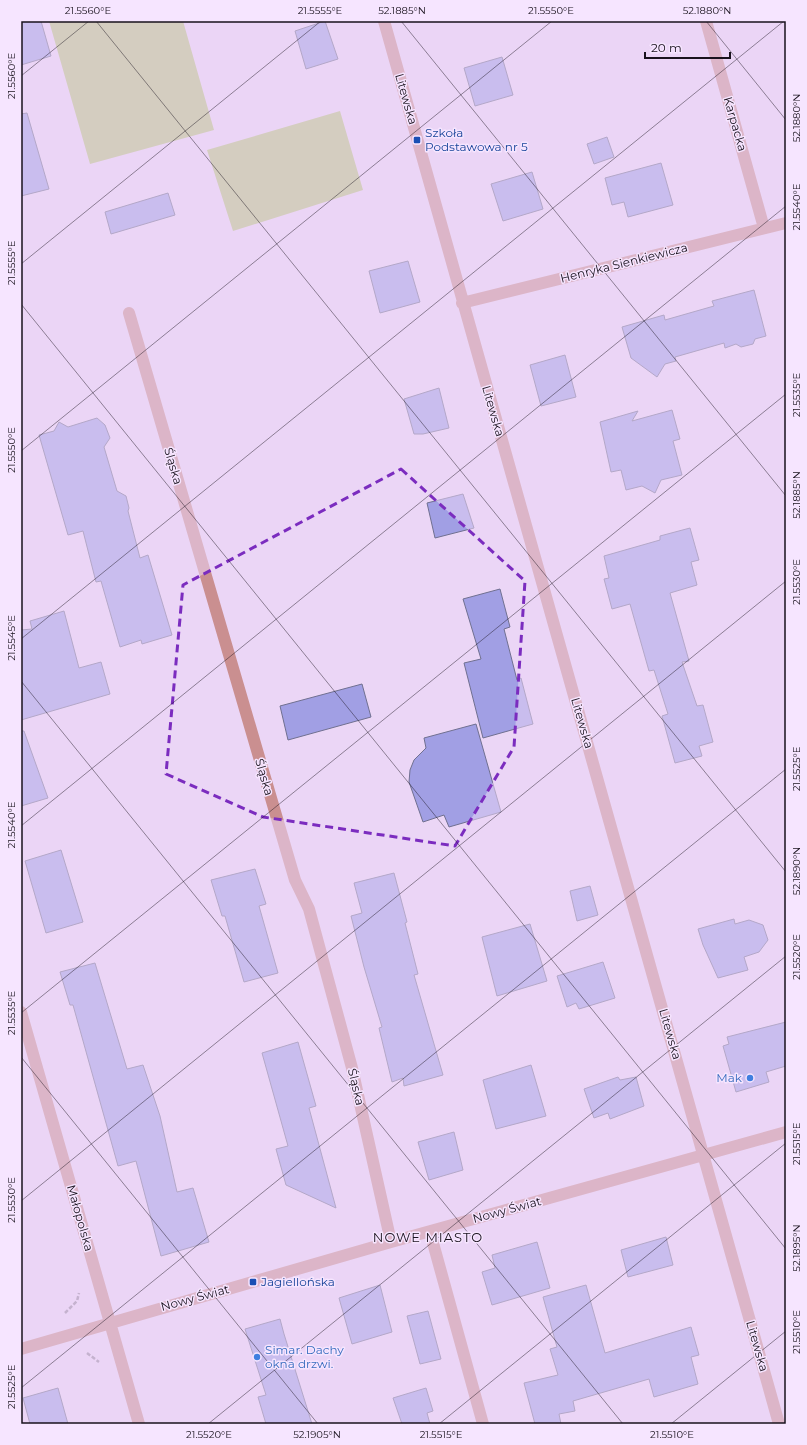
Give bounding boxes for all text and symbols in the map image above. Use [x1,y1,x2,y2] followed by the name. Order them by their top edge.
[65,4,111,17] text: 21.5560°E
[298,4,343,17] text: 21.5555°E
[378,4,426,17] text: 52.1885°N
[528,4,574,17] text: 21.5550°E
[683,4,731,17] text: 52.1880°N
[645,34,730,60] scale bar
[651,40,682,55] text: 20 m
[5,53,18,99] text: 21.5560°E
[392,72,421,126] street label: Litewska
[790,94,803,142] text: 52.1880°N
[721,95,750,153] street label: Karpacka
[425,125,528,154] place label: Szkoła Podstawowa nr 5
[412,135,422,145] marker: Szkoła Podstawowa nr 5
[790,183,803,230] text: 21.5540°E
[559,239,689,286] street label: Henryka Sienkiewicza
[5,240,18,285] text: 21.5555°E
[790,372,803,417] text: 21.5535°E
[479,384,508,438] street label: Litewska
[5,427,18,473] text: 21.5550°E
[161,446,186,486] street label: Śląska
[790,471,803,519] text: 52.1885°N
[790,559,803,605] text: 21.5530°E
[5,615,18,661] text: 21.5545°E
[568,696,597,750] street label: Litewska
[790,746,803,791] text: 21.5525°E
[252,757,277,797] street label: Śląska
[5,801,18,848] text: 21.5540°E
[790,847,803,895] text: 52.1890°N
[790,934,803,980] text: 21.5520°E
[5,990,18,1035] text: 21.5535°E
[656,1007,685,1061] street label: Litewska
[345,1067,368,1107] street label: Śląska
[716,1070,743,1085] place label: Mak
[745,1073,755,1083] marker: Mak
[790,1122,803,1165] text: 21.5515°E
[5,1177,18,1223] text: 21.5530°E
[64,1183,97,1253] street label: Małopolska
[471,1193,543,1226] street label: Nowy Świat
[790,1224,803,1272] text: 52.1895°N
[373,1229,483,1245] district label: NOWE MIASTO
[260,1274,335,1289] place label: Jagiellońska
[248,1277,258,1287] marker: Jagiellońska
[159,1281,231,1314] street label: Nowy Świat
[790,1310,803,1354] text: 21.5510°E
[743,1319,772,1373] street label: Litewska
[265,1342,344,1371] place label: Simar. Dachy okna drzwi.
[252,1352,262,1362] marker: Simar. Dachy okna drzwi.
[5,1364,18,1409] text: 21.5525°E
[186,1428,232,1441] text: 21.5520°E
[293,1428,341,1441] text: 52.1905°N
[420,1428,463,1441] text: 21.5515°E
[650,1428,694,1441] text: 21.5510°E

